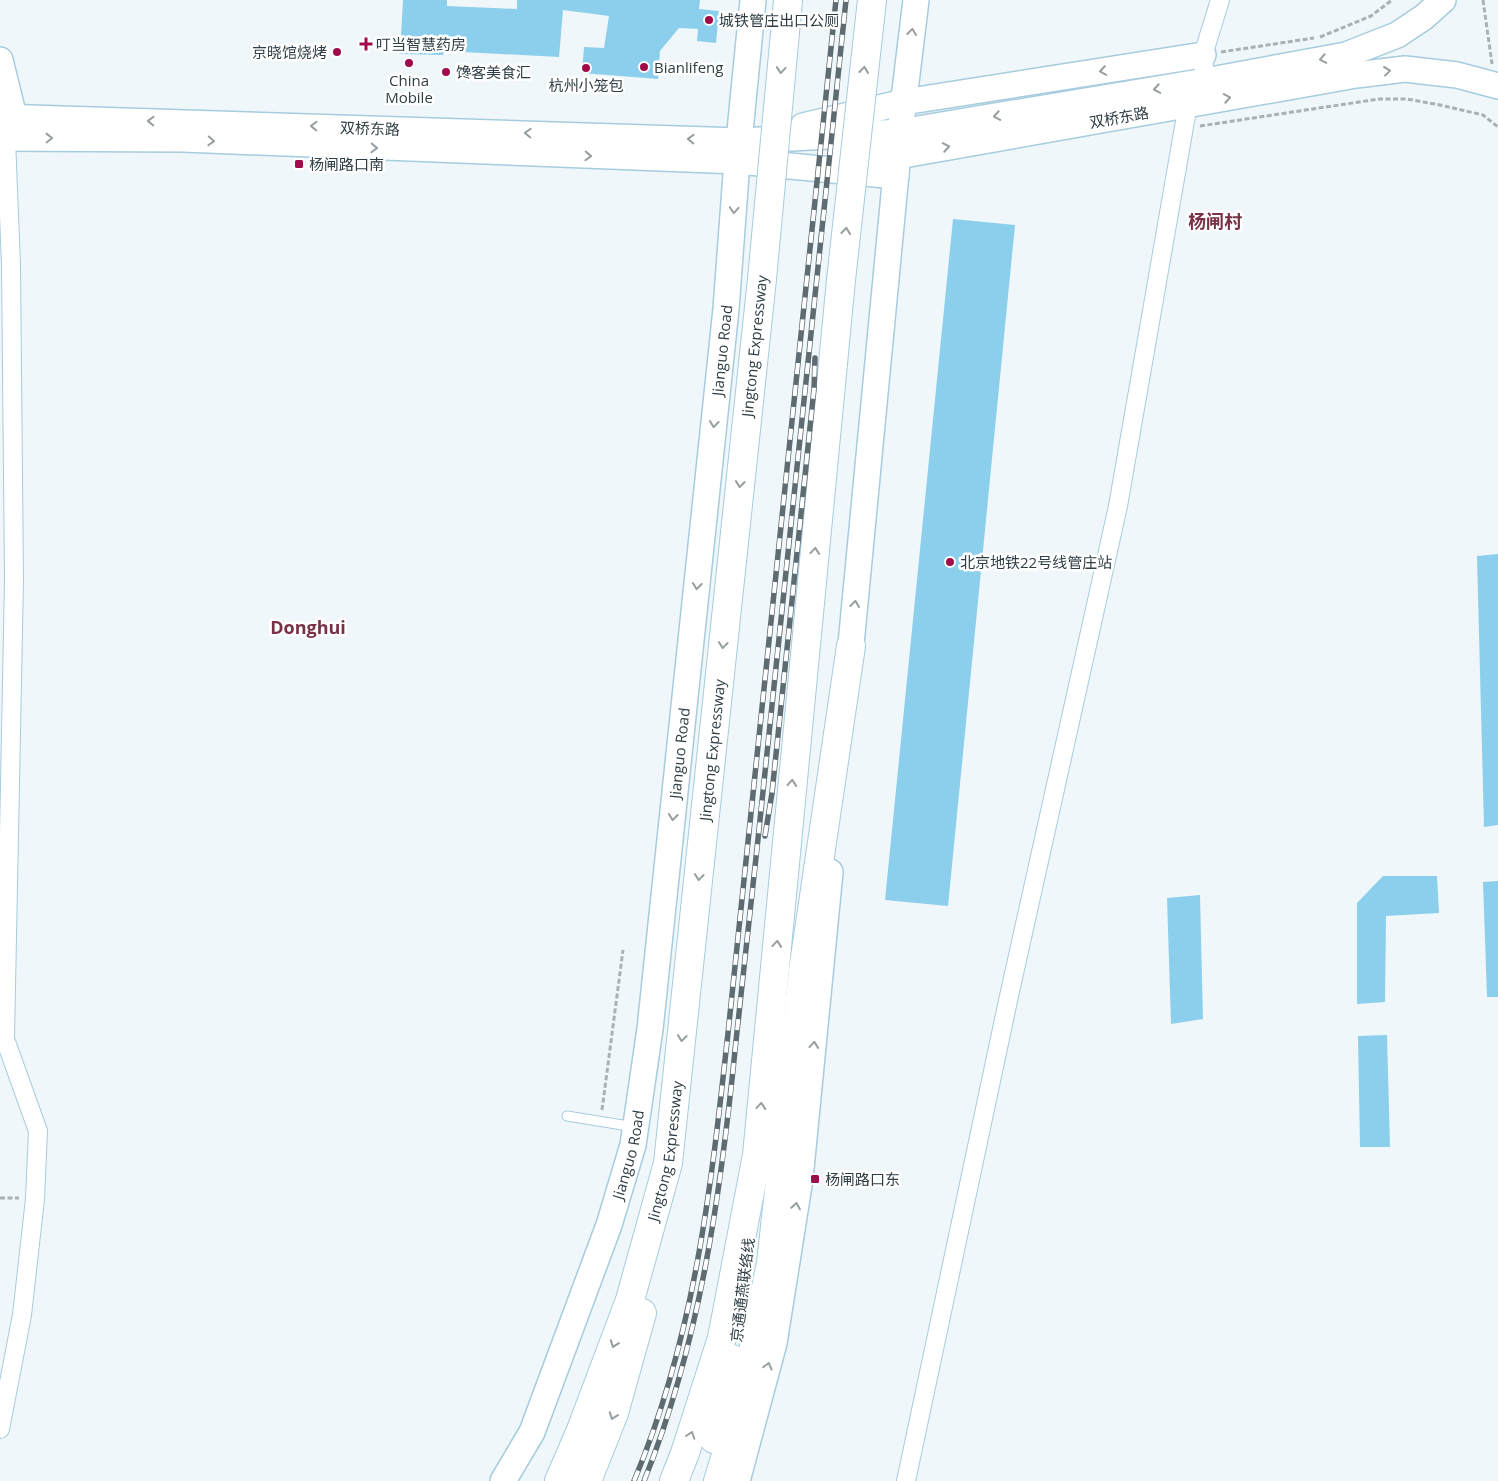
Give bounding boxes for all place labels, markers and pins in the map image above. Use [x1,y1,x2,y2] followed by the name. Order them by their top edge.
[719,10,839,30] place label: 城铁管庄出口公厕
[703,14,715,26] marker: 城铁管庄出口公厕
[376,34,466,54] place label: 叮当智慧药房
[360,38,372,50] marker: 叮当智慧药房
[252,42,327,62] place label: 京晓馆烧烤
[331,46,343,58] marker: 京晓馆烧烤
[403,57,415,69] marker: China Mobile
[654,57,723,77] place label: Bianlifeng
[638,61,650,73] marker: Bianlifeng
[456,62,531,82] place label: 馋客美食汇
[580,62,592,74] marker: 杭州小笼包
[440,66,452,78] marker: 馋客美食汇
[385,70,433,107] place label: China Mobile
[548,75,624,95] place label: 杭州小笼包
[309,154,384,174] place label: 杨闸路口南
[293,158,305,170] marker: 杨闸路口南
[960,552,1112,572] place label: 北京地铁22号线管庄站
[944,556,956,568] marker: 北京地铁22号线管庄站
[825,1169,900,1189] place label: 杨闸路口东
[809,1173,821,1185] marker: 杨闸路口东

